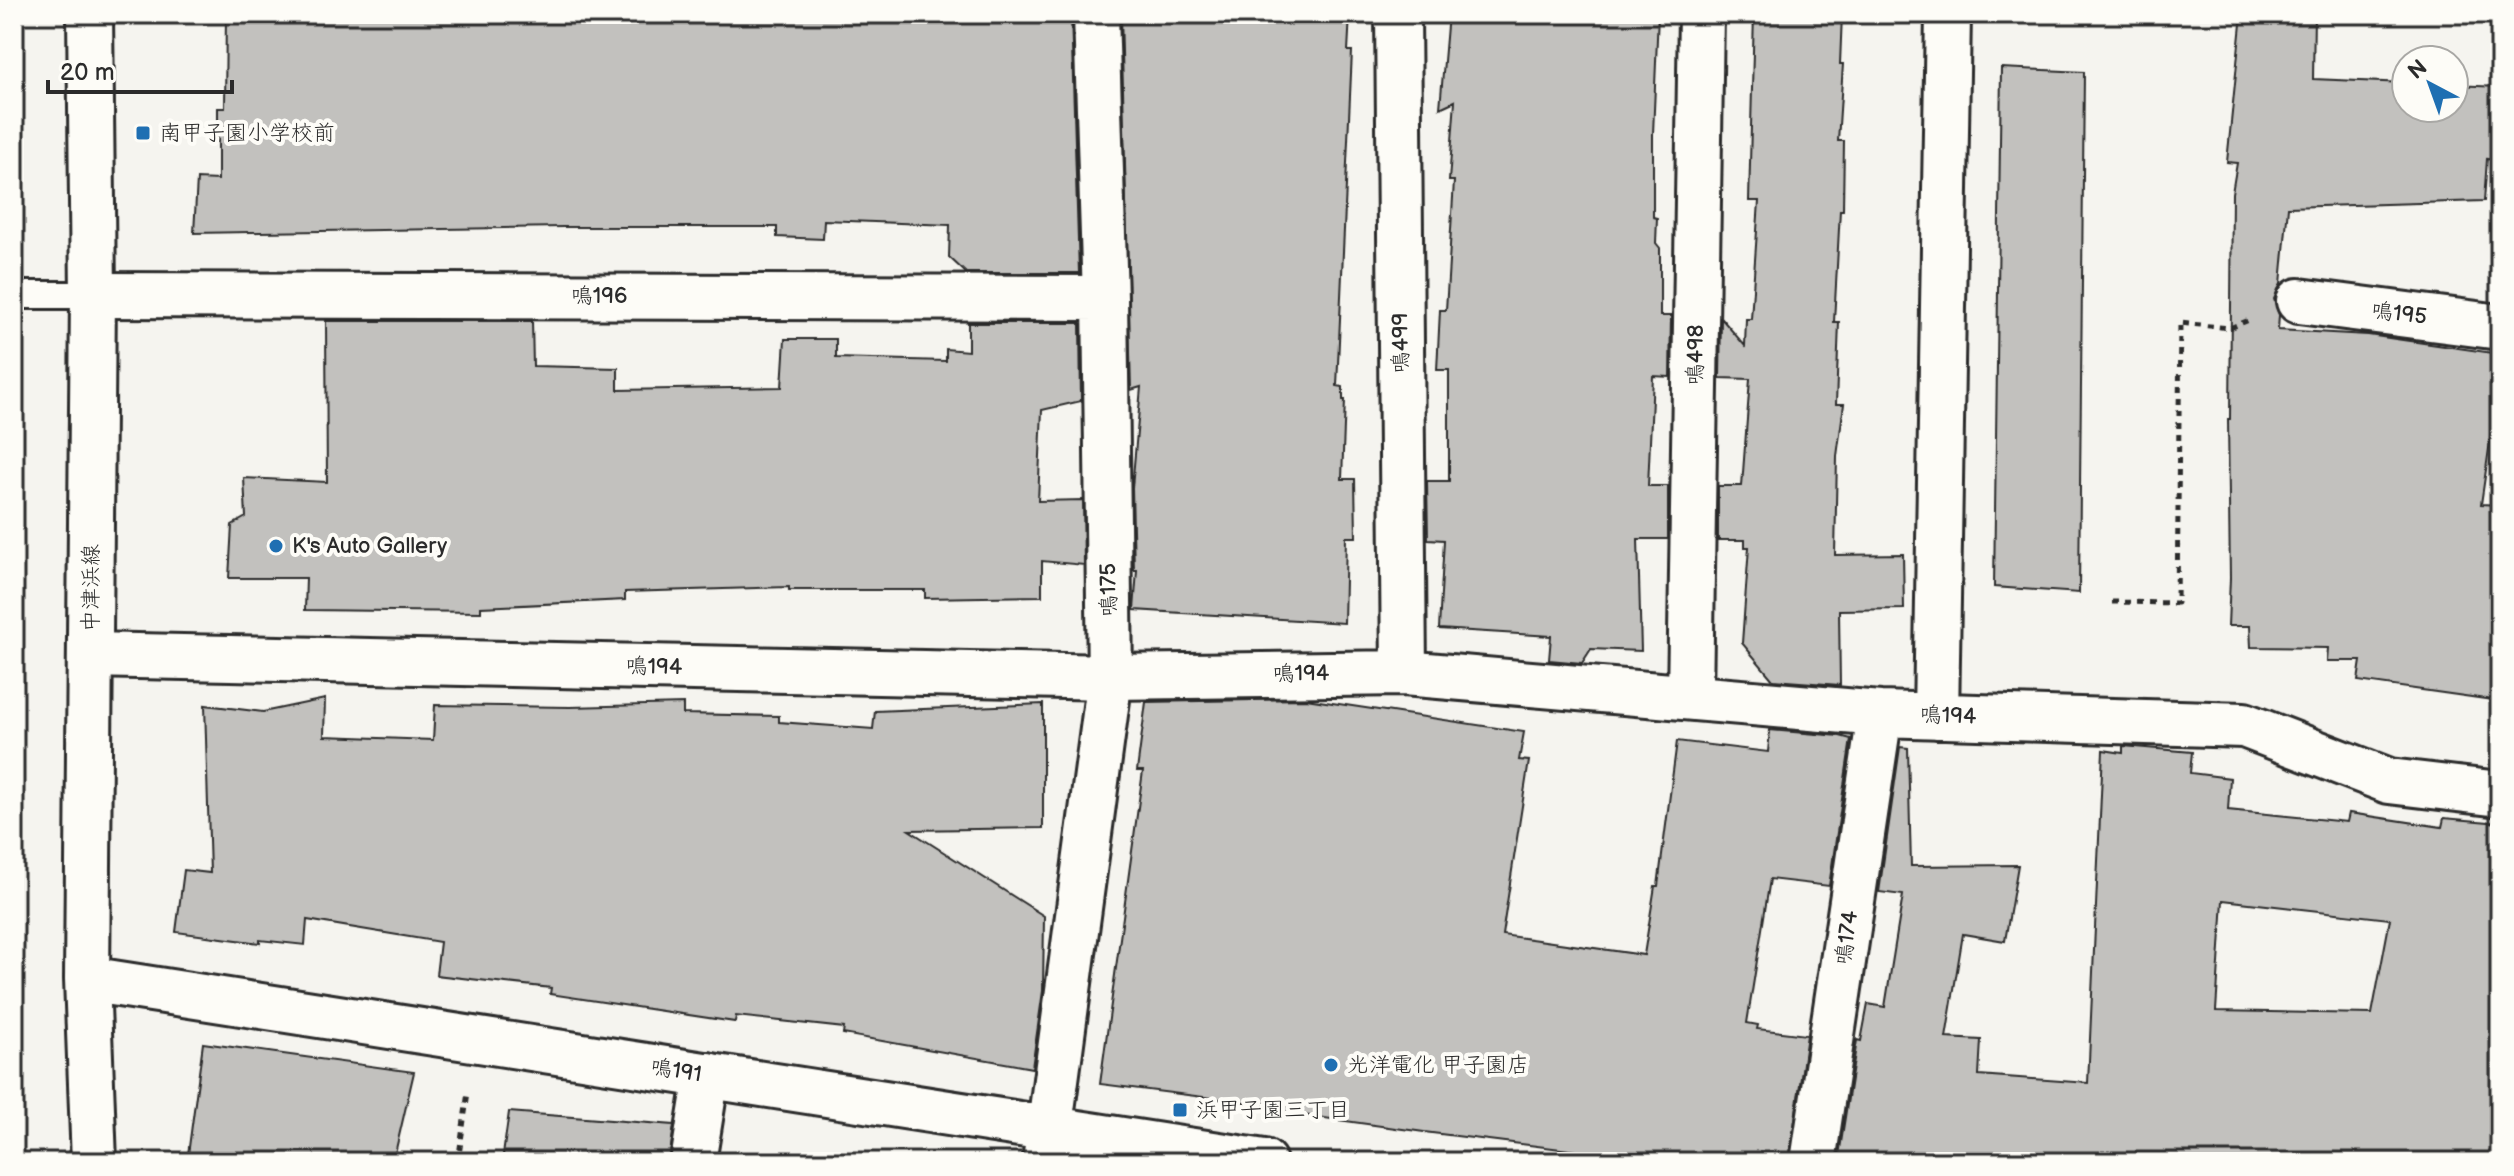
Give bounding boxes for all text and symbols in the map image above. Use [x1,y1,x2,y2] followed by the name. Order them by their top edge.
[48,44,232,94] scale bar
[2390,44,2470,124] north arrow
[2403,54,2433,86] text: N
[60,58,115,87] text: 20 m
[159,120,335,147] place label: 南甲子園小学校前
[134,124,152,142] marker: 南甲子園小学校前
[571,283,627,310] street label: 鳴196
[2370,297,2428,331] street label: 鳴195
[1387,312,1415,374] street label: 鳴499
[1682,324,1710,386] street label: 鳴498
[292,533,447,560] place label: K's Auto Gallery
[267,537,285,555] marker: K's Auto Gallery
[78,544,105,632] street label: 中津浜線
[1095,563,1123,617] street label: 鳴175
[625,653,683,681] street label: 鳴194
[1272,660,1330,688] street label: 鳴194
[1919,702,1977,731] street label: 鳴194
[1830,908,1864,967] street label: 鳴174
[1347,1052,1529,1079] place label: 光洋電化 甲子園店
[648,1054,704,1088] street label: 鳴191
[1322,1056,1340,1074] marker: 光洋電化 甲子園店
[1196,1097,1350,1124] place label: 浜甲子園三丁目
[1171,1101,1189,1119] marker: 浜甲子園三丁目

